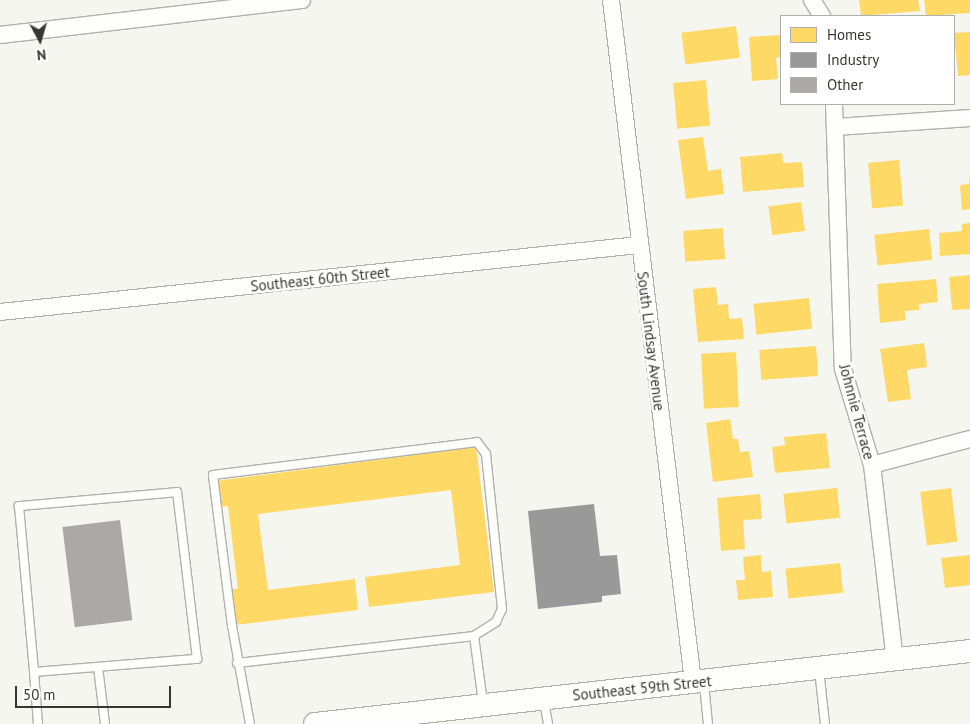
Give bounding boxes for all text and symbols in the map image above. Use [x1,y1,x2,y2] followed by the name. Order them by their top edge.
[15,15,65,65] north arrow
[780,15,955,105] legend
[827,25,871,44] text: Homes
[36,45,47,64] text: N
[827,50,879,69] text: Industry
[827,75,863,94] text: Other
[250,263,390,295] street label: Southeast 60th Street
[633,270,669,412] street label: South Lindsay Avenue
[836,362,878,462] street label: Johnnie Terrace
[572,672,712,704] street label: Southeast 59th Street
[18,676,174,708] scale bar
[23,685,56,704] text: 50 m

